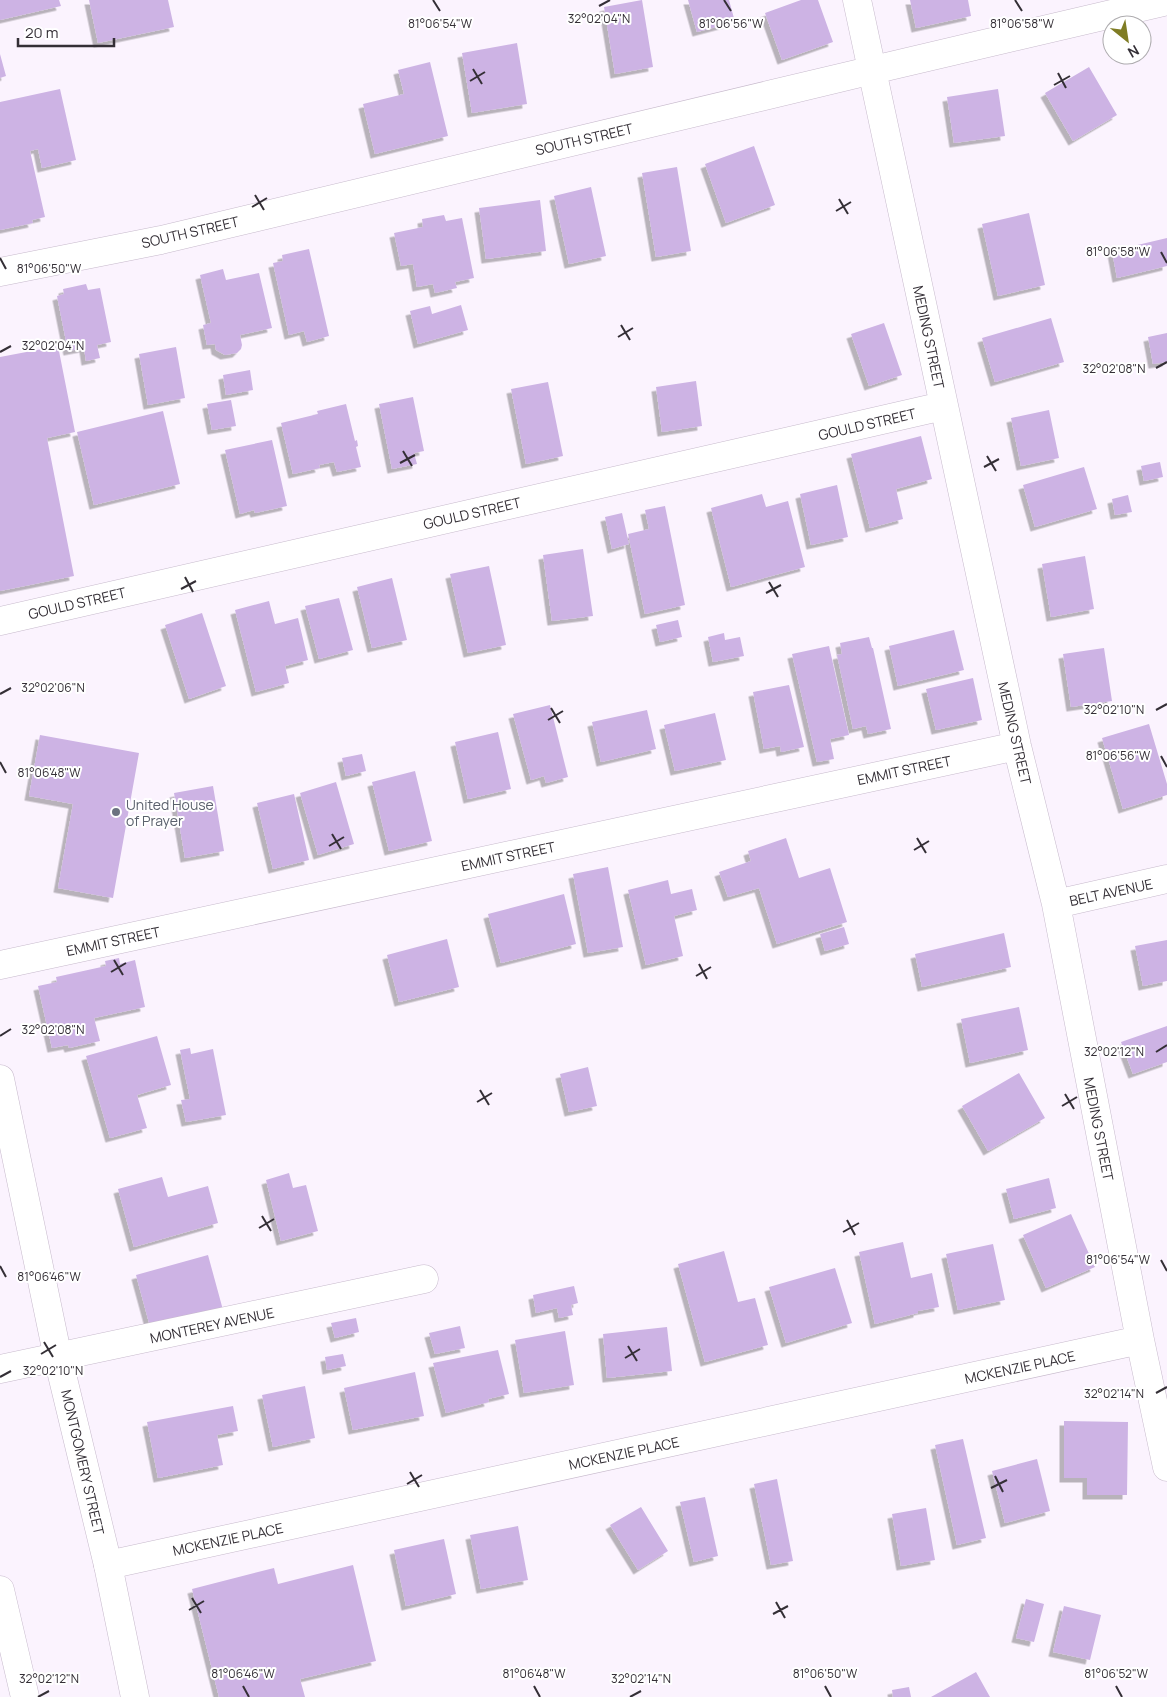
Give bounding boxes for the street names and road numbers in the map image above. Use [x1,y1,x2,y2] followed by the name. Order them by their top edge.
[533,118,635,159] street label: SOUTH STREET
[139,211,241,252] street label: SOUTH STREET
[909,284,949,391] street label: MEDING STREET
[816,403,918,444] street label: GOULD STREET
[421,492,523,533] street label: GOULD STREET
[26,582,128,623] street label: GOULD STREET
[994,680,1036,787] street label: MEDING STREET
[855,751,953,789] street label: EMMIT STREET
[459,837,557,875] street label: EMMIT STREET
[1068,874,1154,910] street label: BELT AVENUE
[64,922,162,960] street label: EMMIT STREET
[1080,1076,1118,1183] street label: MEDING STREET
[148,1303,276,1347] street label: MONTEREY AVENUE
[963,1346,1077,1388] street label: MCKENZIE PLACE
[57,1388,109,1537] street label: MONTGOMERY STREET
[567,1432,681,1474] street label: MCKENZIE PLACE
[171,1518,285,1560] street label: MCKENZIE PLACE

